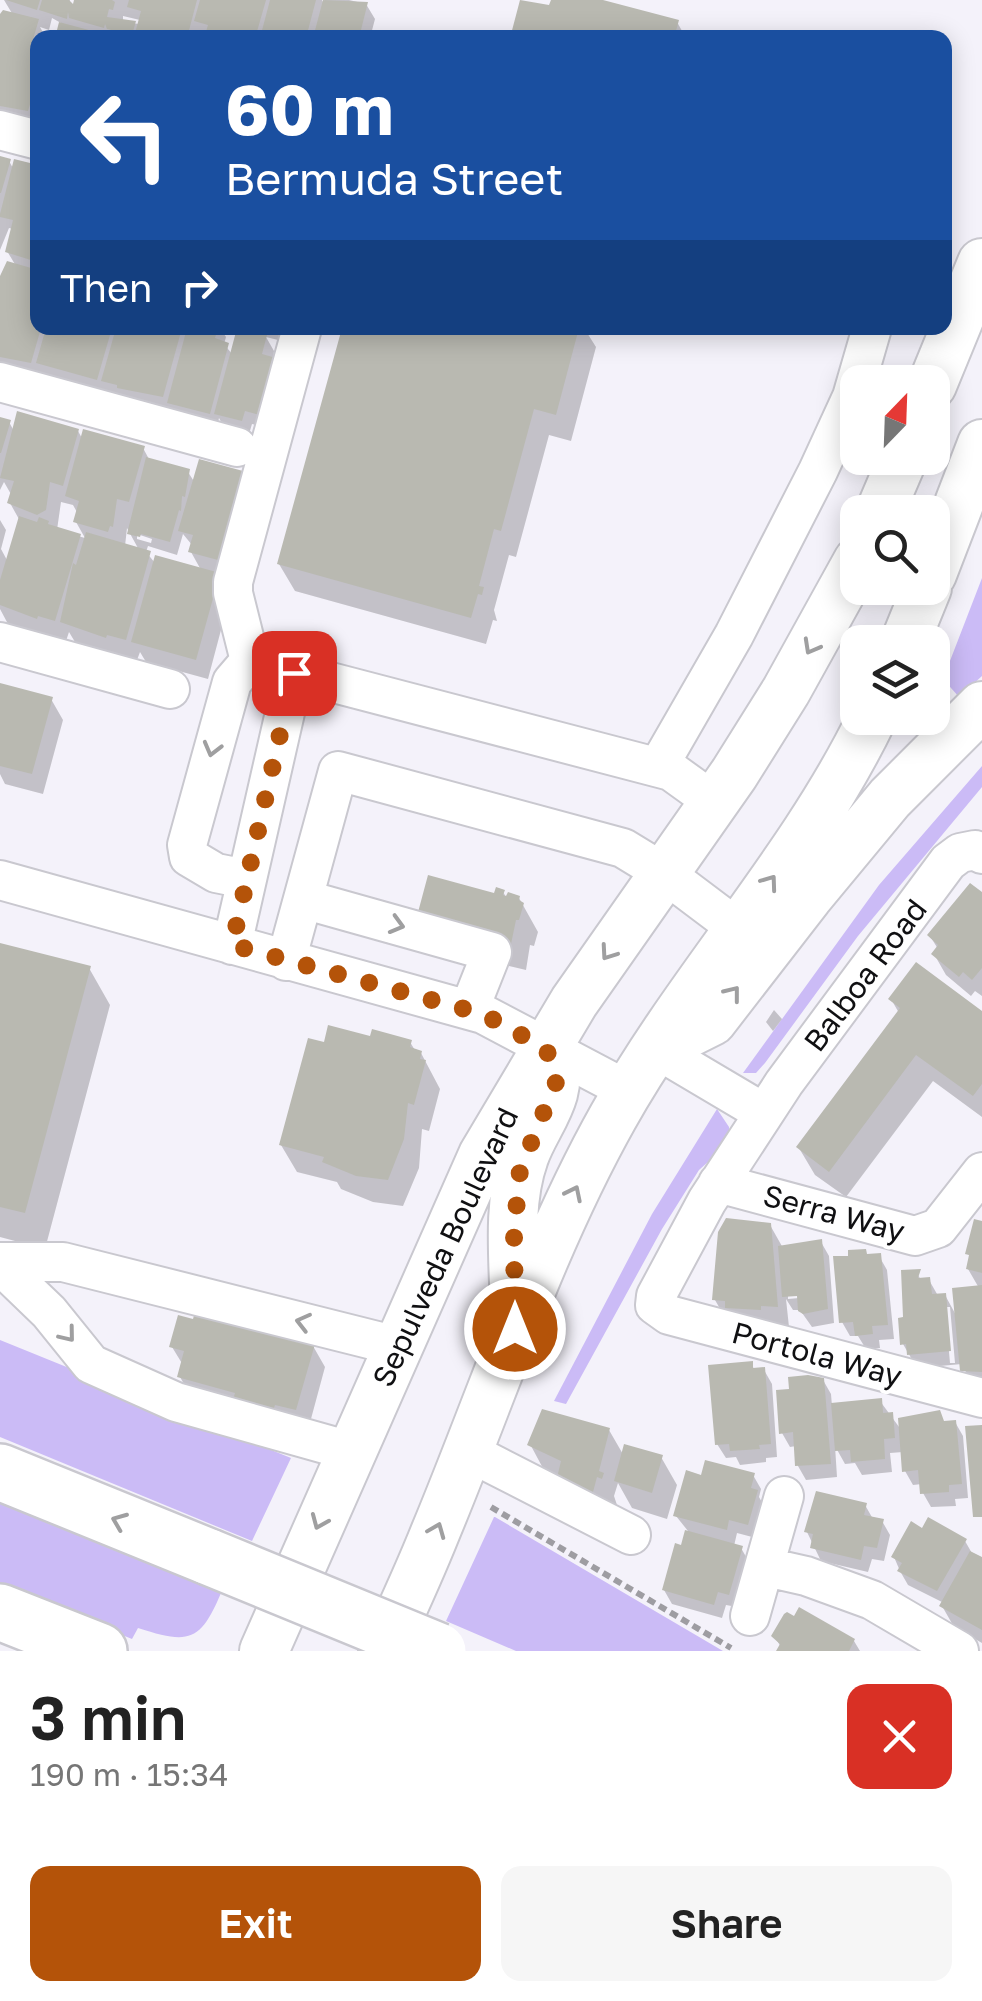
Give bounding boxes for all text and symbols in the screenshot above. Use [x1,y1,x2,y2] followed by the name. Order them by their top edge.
[225,66,394,150] text: 60 m
[60,70,190,200] icon: left
[225,151,563,205] text: Bermuda Street
[172,260,227,315] icon: right
[60,265,152,310] text: Then
[840,365,950,475] north arrow
[840,365,950,735] map controls
[840,495,950,605] button: search
[840,625,950,735] button: layers
[252,631,337,716] pin
[804,636,824,654] one-way arrow
[267,646,322,701] icon: arrive
[202,740,223,757] one-way arrow
[758,875,776,894] one-way arrow
[796,892,934,1058] street label: Balboa Road
[388,913,405,934] one-way arrow
[602,941,620,960] one-way arrow
[721,987,738,1005] one-way arrow
[365,1102,525,1392] street label: Sepulveda Boulevard
[759,1177,909,1249] street label: Serra Way
[561,1185,581,1203] one-way arrow
[463,1277,567,1381] position arrow
[295,1313,312,1334] one-way arrow
[728,1314,906,1394] street label: Portola Way
[56,1324,74,1342] one-way arrow
[111,1512,129,1532] one-way arrow
[311,1512,331,1530] one-way arrow
[425,1522,445,1539] one-way arrow
[30,1681,186,1753] text: 3 min
[847,1684,952,1789] button: close
[30,1755,229,1793] text: 190 m · 15:34
[30,1866,481,1981] button: Exit
[501,1866,952,1981] button: Share

